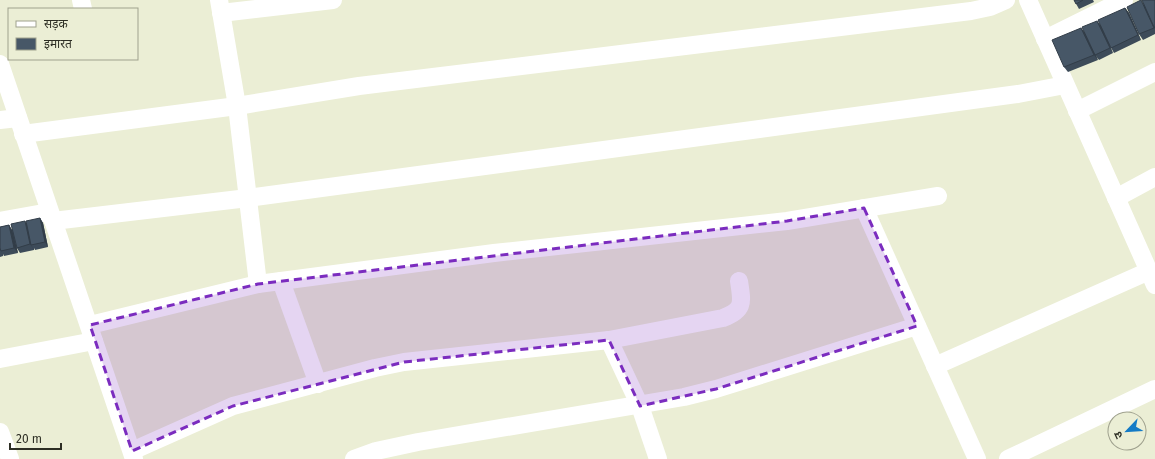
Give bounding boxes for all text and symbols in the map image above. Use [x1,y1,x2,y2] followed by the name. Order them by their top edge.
[8,8,138,60] legend
[44,17,69,31] text: सड़क
[44,37,73,51] text: इमारत
[1107,411,1147,451] north arrow
[10,425,61,451] scale bar
[1111,429,1126,441] text: उ
[16,432,42,446] text: 20 m

